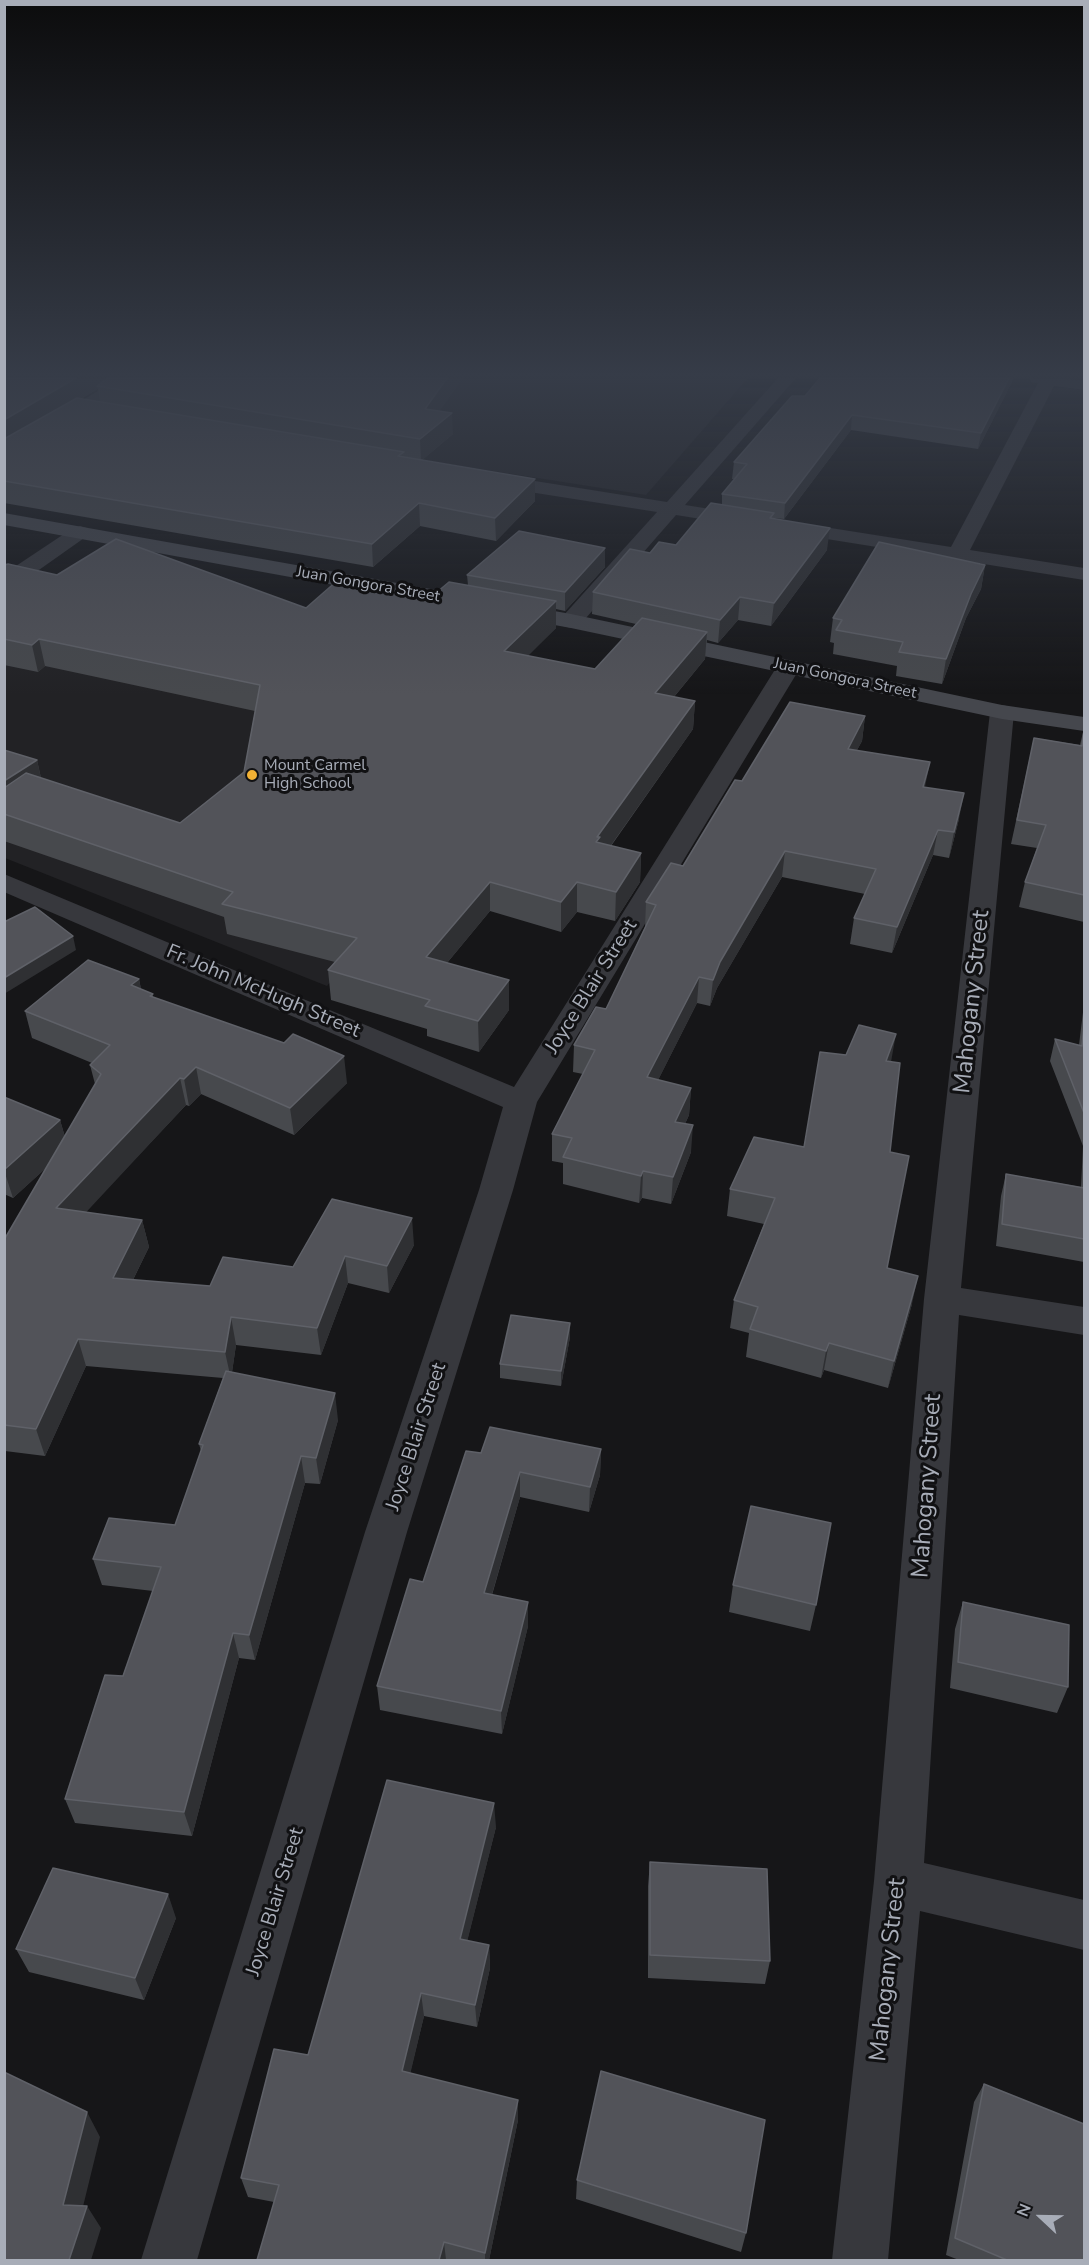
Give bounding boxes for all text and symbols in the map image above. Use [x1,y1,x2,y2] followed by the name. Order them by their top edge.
[295,563,441,607] street label: Juan Gongora Street
[772,654,918,704] street label: Juan Gongora Street
[264,756,366,794] place label: Mount Carmel High School
[245,768,259,782] marker: Mount Carmel High School
[949,909,997,1095] street label: Mahogany Street
[541,915,643,1059] street label: Joyce Blair Street
[162,940,364,1044] street label: Fr. John McHugh Street
[382,1360,452,1514] street label: Joyce Blair Street
[907,1393,949,1579] street label: Mahogany Street
[242,1825,310,1979] street label: Joyce Blair Street
[865,1877,913,2063] street label: Mahogany Street
[1011,2187,1071,2247] north arrow
[1012,2201,1037,2220] text: N

